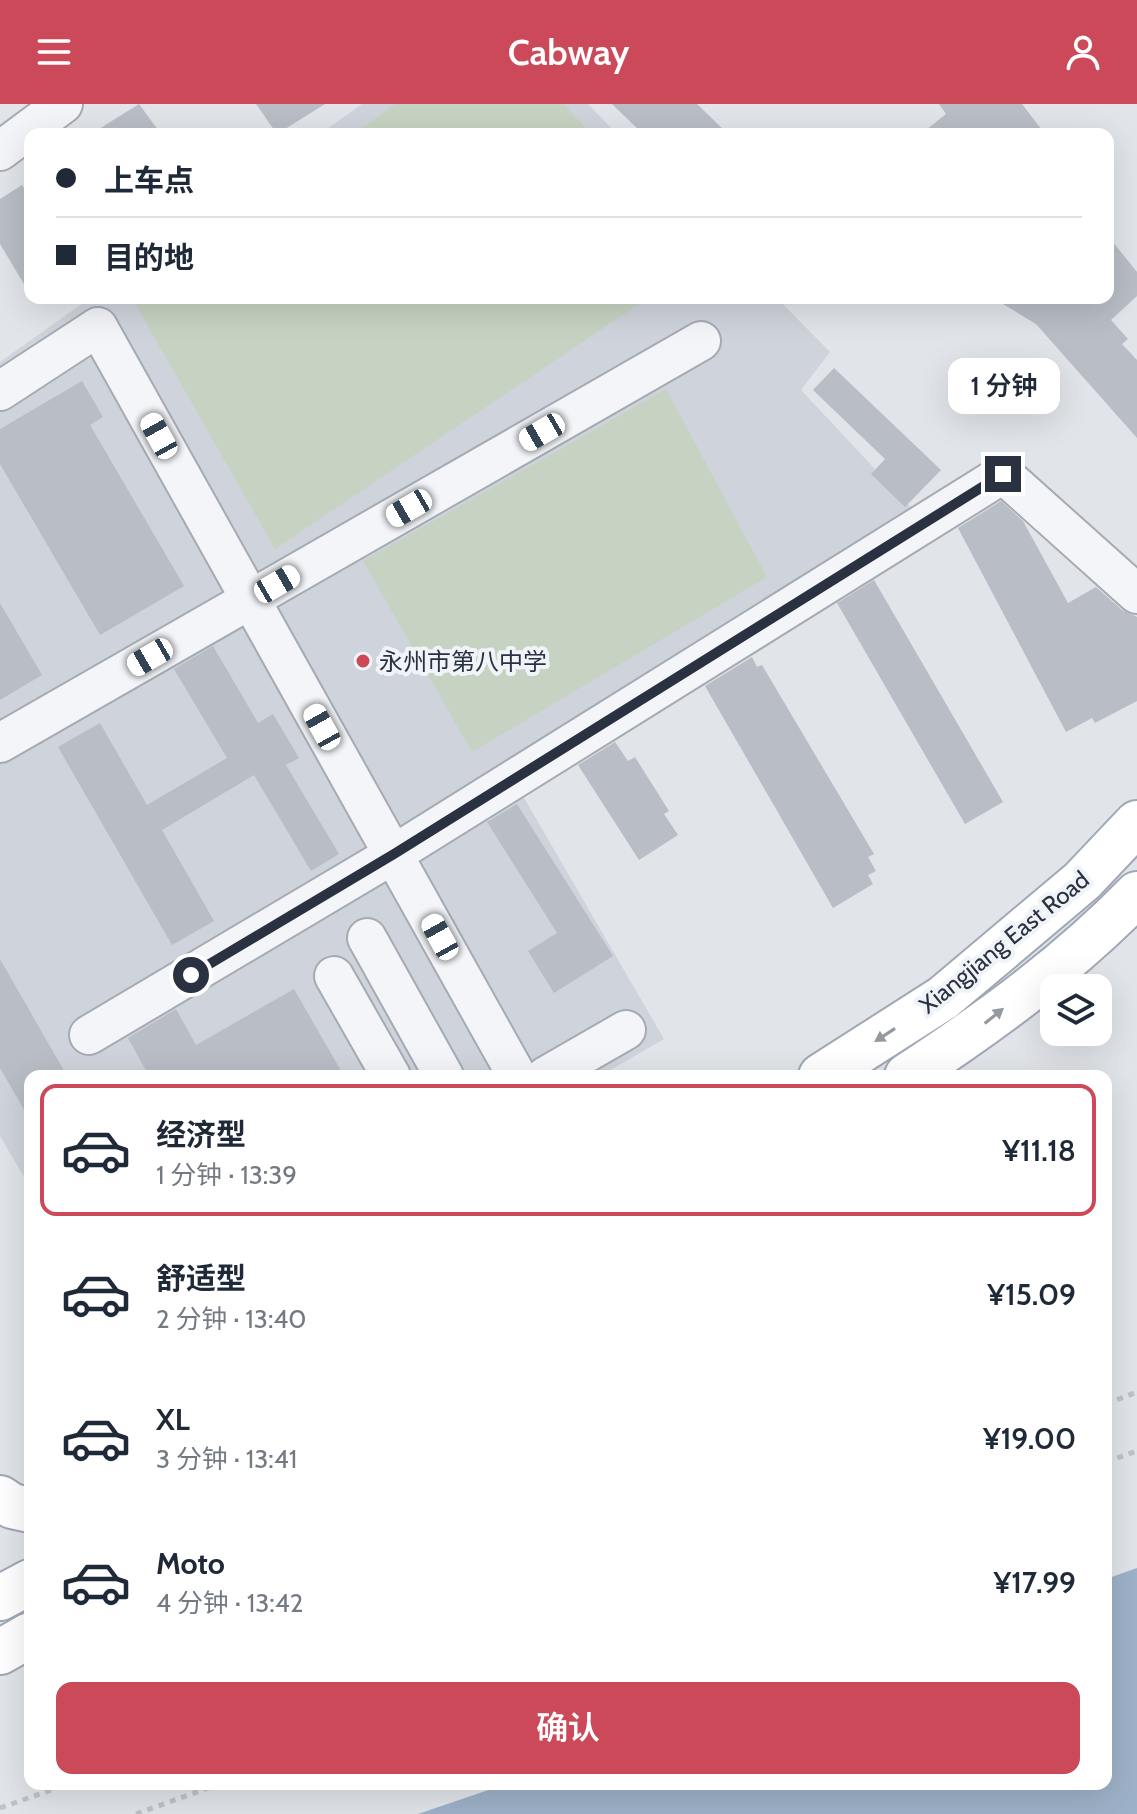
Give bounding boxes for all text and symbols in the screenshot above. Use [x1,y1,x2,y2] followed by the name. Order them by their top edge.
[32,30,76,74] icon: menu
[508,30,629,74] text: Cabway
[1061,30,1105,74] icon: person
[104,162,194,199] text: 上车点
[104,239,194,276] text: 目的地
[947,358,1059,414] callout: 1 分钟
[970,370,1038,402] text: 1 分钟
[137,409,181,463] car
[515,410,569,454] car
[985,456,1021,492] route end
[382,486,436,530] car
[250,562,304,606] car
[123,635,177,679] car
[379,647,547,676] place label: 永州市第八中学
[354,652,372,670] marker: 永州市第八中学
[300,700,344,754] car
[913,865,1095,1019] street label: Xiangjiang East Road
[418,910,462,964] car
[173,957,209,993] route start
[1040,974,1112,1046] map controls
[1040,974,1112,1046] button: layers
[984,1009,1004,1025] one-way arrow
[874,1027,896,1041] one-way arrow
[60,1114,132,1186] icon: car
[156,1116,246,1153] text: 经济型
[1002,1132,1076,1169] text: ¥11.18
[156,1159,297,1191] text: 1 分钟 · 13:39
[60,1258,132,1330] icon: car
[156,1260,246,1297] text: 舒适型
[987,1276,1076,1313] text: ¥15.09
[156,1303,307,1335] text: 2 分钟 · 13:40
[156,1401,190,1438] text: XL
[60,1402,132,1474] icon: car
[983,1420,1076,1457] text: ¥19.00
[156,1443,297,1475] text: 3 分钟 · 13:41
[156,1545,225,1582] text: Moto
[60,1546,132,1618] icon: car
[993,1564,1076,1601] text: ¥17.99
[156,1587,303,1619] text: 4 分钟 · 13:42
[56,1682,1080,1774] button: 确认

